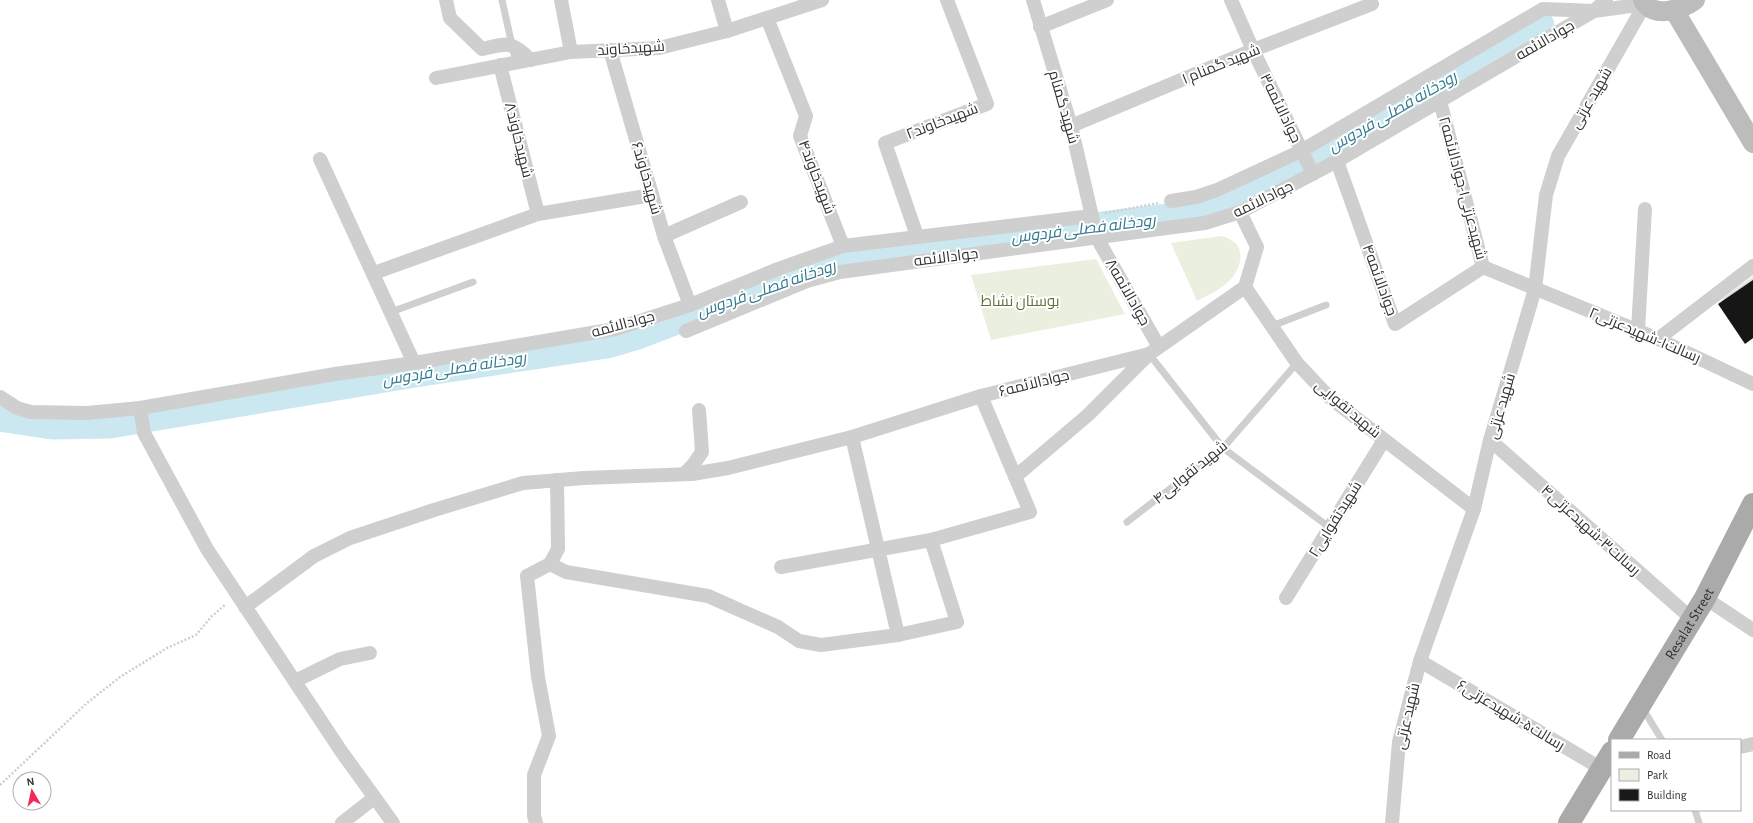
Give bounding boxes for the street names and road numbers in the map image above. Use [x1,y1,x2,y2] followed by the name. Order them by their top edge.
[1513,18,1578,64] street label: جوادالائمه
[597,38,665,60] street label: شهیدخاوند
[1180,41,1263,89] street label: شهید گمنام ۱
[1567,65,1617,132] street label: شهید عزتی
[1044,68,1082,146] street label: شهید گمنام
[1256,71,1304,146] street label: جوادالائمه۳
[904,100,981,144] street label: شهیدخاوند۲
[500,101,536,180] street label: شهیدخاوند۸
[1434,115,1490,262] street label: شهیدعزتی۱-جوادالائمه۲
[794,138,838,217] street label: شهیدخاوند۴
[627,140,665,217] street label: شهیدخاوند۶
[1231,179,1296,221] street label: جوادالائمه
[1359,242,1399,318] street label: جوادالائمه۴
[913,246,979,270] street label: جوادالائمه
[1102,256,1153,329] street label: جوادالائمه۸
[1586,304,1703,368] street label: رسالت۱-شهیدعزتی۲
[590,309,657,341] street label: جوادالائمه
[997,368,1071,400] street label: جوادالائمه۶
[1484,371,1520,441] street label: شهید عزتی
[1311,377,1384,443] street label: شهید تقوایی
[1150,437,1232,508] street label: شهید تقوایی۴
[1305,478,1366,561] street label: شهیدتقوایی۲
[1537,481,1644,580] street label: رسالت۳-شهیدعزتی۴
[1663,586,1717,662] street label: Resalat Street
[1453,677,1568,755] street label: رسالت۵-شهیدعزتی۶
[1392,681,1424,751] street label: شهید عزتی

